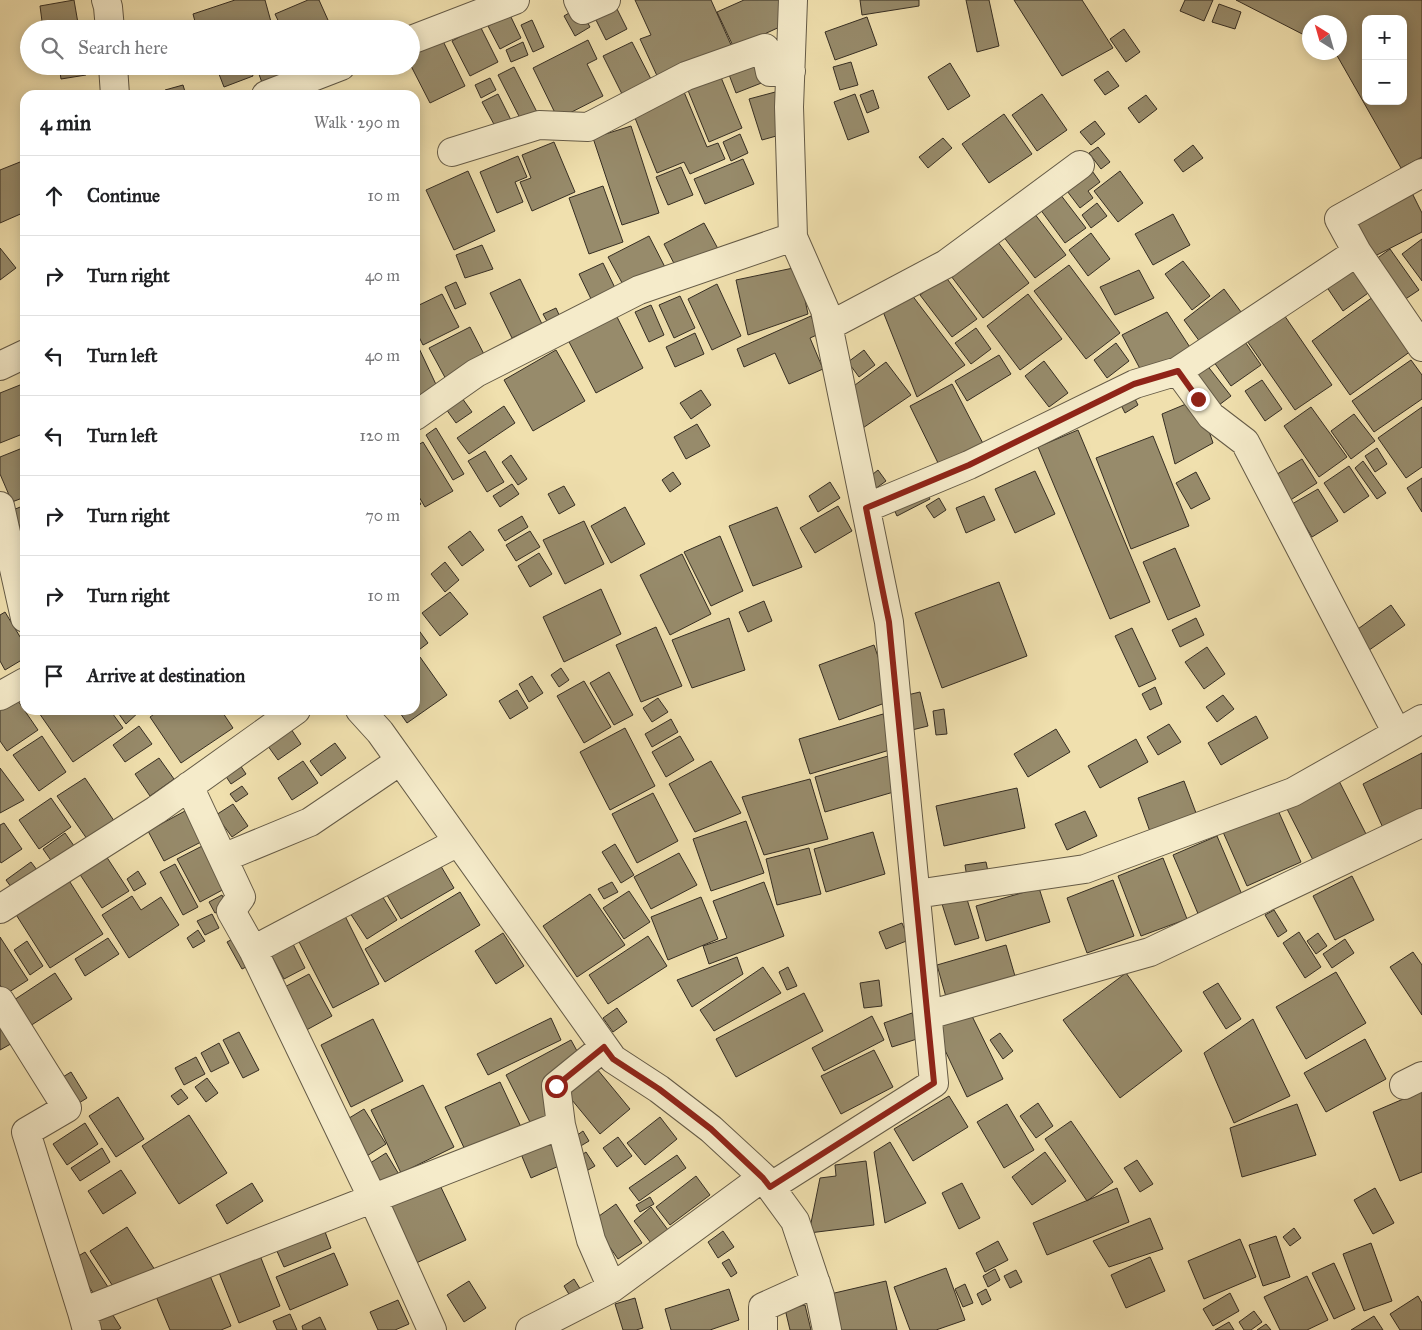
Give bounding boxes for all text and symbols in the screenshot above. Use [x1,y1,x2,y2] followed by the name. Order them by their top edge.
[1302,15,1347,60] north arrow
[1362,15,1407,105] map controls
[1362,15,1407,60] button: +
[20,20,420,75] search box
[38,34,66,62] icon: search
[78,36,168,59] text: Search here
[1362,60,1407,105] button: −
[40,110,91,136] text: 4 min
[314,113,400,132] text: Walk · 290 m
[40,182,68,210] icon: ahead
[87,184,160,207] text: Continue
[368,186,400,205] text: 10 m
[40,262,68,290] icon: right
[87,264,170,287] text: Turn right
[365,266,400,285] text: 40 m
[40,342,68,370] icon: left
[87,344,157,367] text: Turn left
[365,346,400,365] text: 40 m
[1187,388,1210,411] route end
[40,422,68,450] icon: left
[87,424,157,447] text: Turn left
[360,426,400,445] text: 120 m
[40,502,68,530] icon: right
[87,504,170,527] text: Turn right
[365,506,400,525] text: 70 m
[40,582,68,610] icon: right
[87,584,170,607] text: Turn right
[368,586,400,605] text: 10 m
[40,662,68,690] icon: arrive
[87,664,245,687] text: Arrive at destination
[545,1075,568,1098] route start

